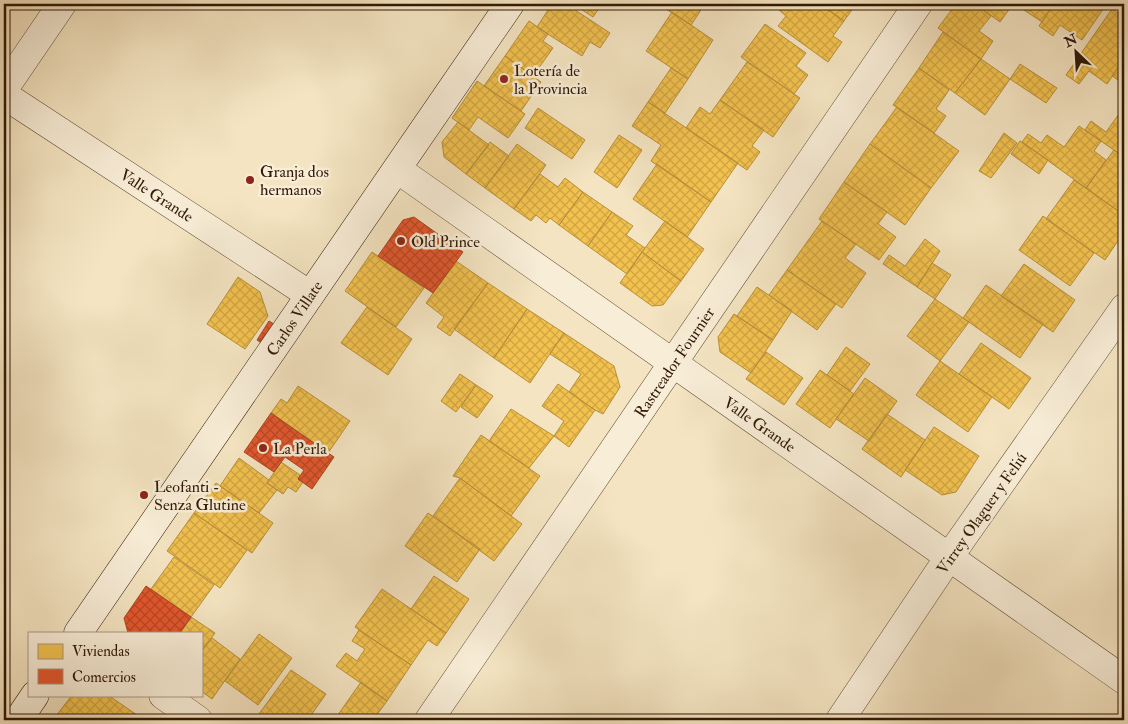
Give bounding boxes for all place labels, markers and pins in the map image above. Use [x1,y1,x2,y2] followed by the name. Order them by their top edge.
[514,61,588,99] place label: Lotería de la Provincia
[498,73,510,85] marker: Lotería de la Provincia
[260,162,329,200] place label: Granja dos hermanos
[244,174,256,186] marker: Granja dos hermanos
[411,232,480,252] place label: Old Prince
[395,235,407,247] marker: Old Prince
[273,439,327,459] place label: La Perla
[257,442,269,454] marker: La Perla
[154,477,246,515] place label: Leofanti - Senza Glutine
[138,489,150,501] marker: Leofanti - Senza Glutine

